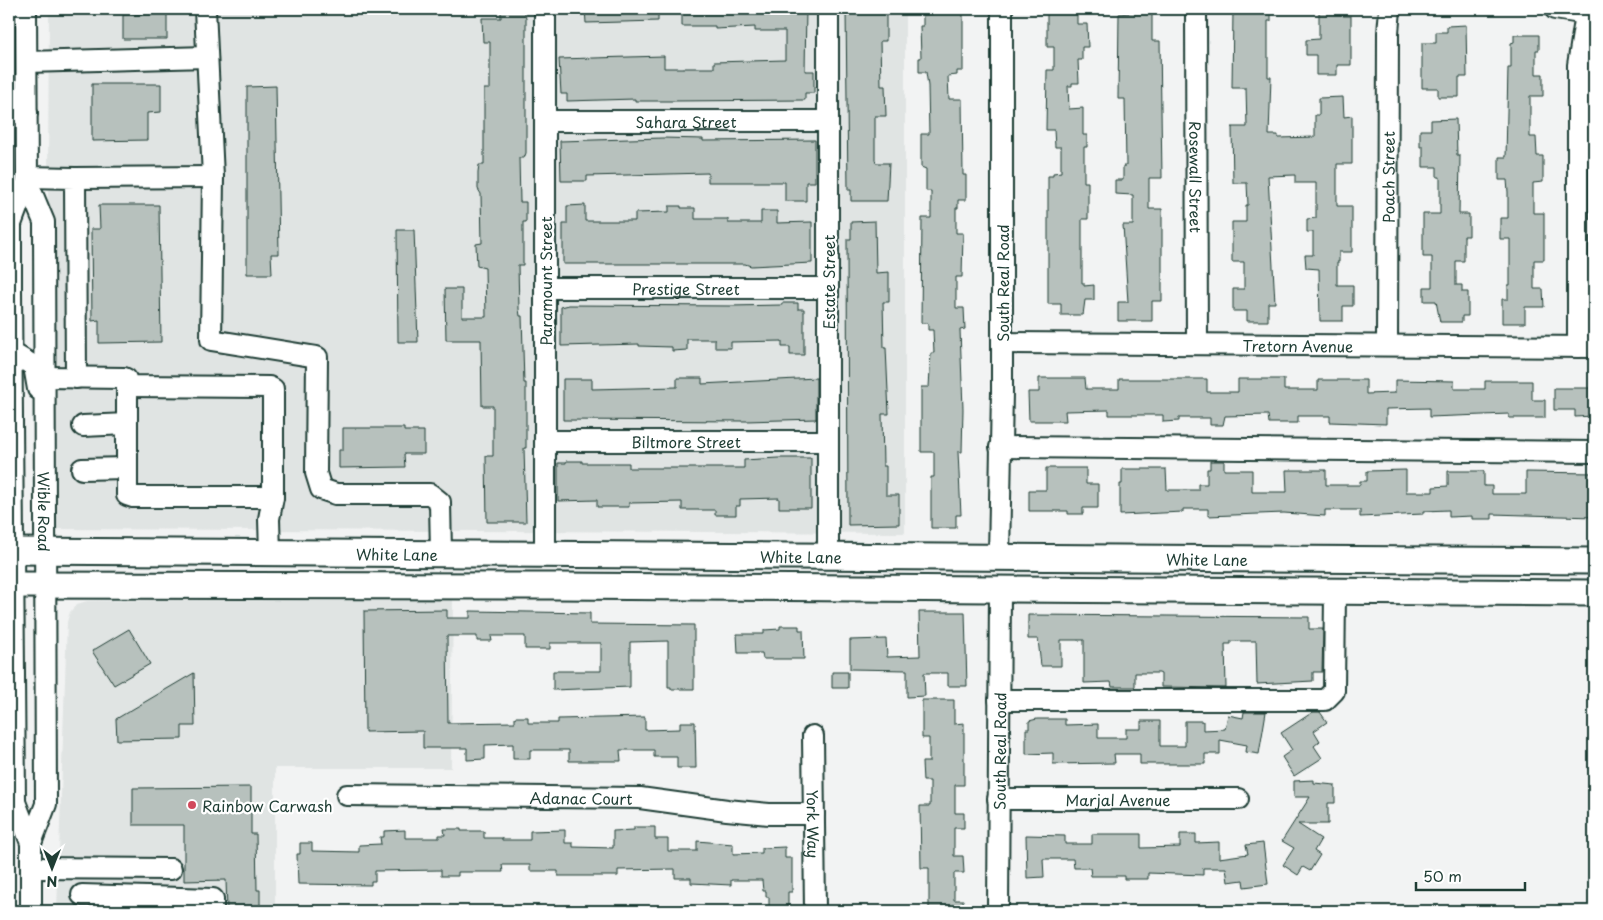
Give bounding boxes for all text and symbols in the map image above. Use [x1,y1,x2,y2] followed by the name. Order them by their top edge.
[635,110,737,133] street label: Sahara Street
[1185,121,1208,233] street label: Rosewall Street
[1376,131,1399,223] street label: Poach Street
[534,216,557,346] street label: Paramount Street
[991,224,1014,342] street label: South Real Road
[817,235,840,329] street label: Estate Street
[632,277,740,300] street label: Prestige Street
[1243,333,1353,357] street label: Tretorn Avenue
[631,430,741,453] street label: Biltmore Street
[33,471,57,552] street label: Wible Road
[356,542,438,565] street label: White Lane
[760,544,842,568] street label: White Lane
[1166,547,1248,570] street label: White Lane
[987,692,1011,810] street label: South Real Road
[529,785,633,809] street label: Adanac Court
[1065,788,1171,811] street label: Marjal Avenue
[802,790,826,858] street label: York Way
[202,794,333,817] place label: Rainbow Carwash
[186,799,198,811] marker: Rainbow Carwash
[28,842,78,892] north arrow
[1416,860,1524,892] scale bar
[1423,864,1462,887] text: 50 m
[46,871,58,892] text: N

